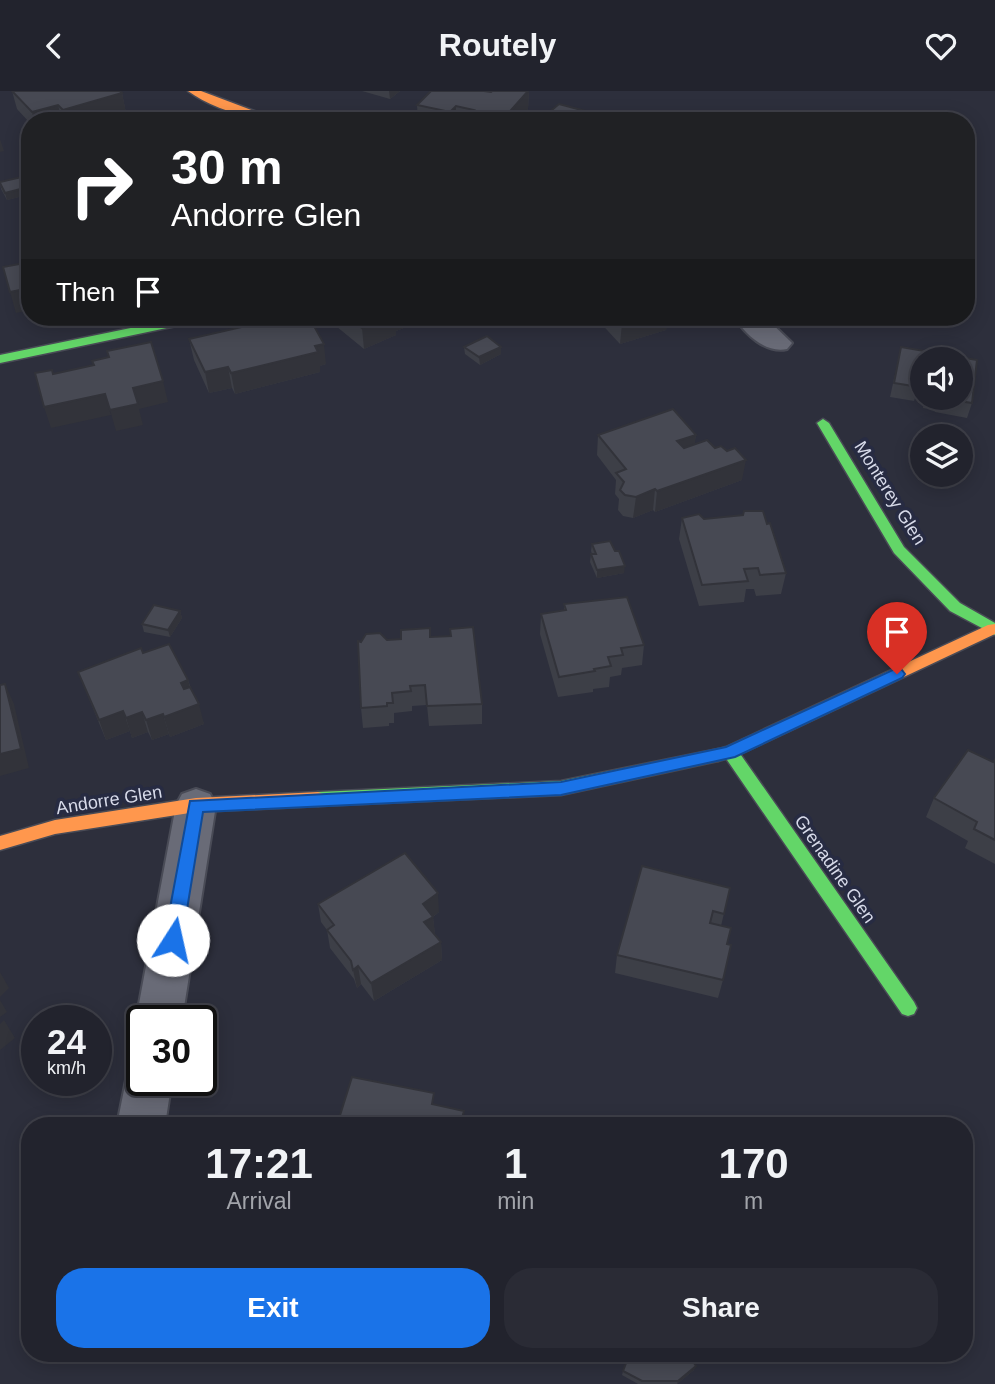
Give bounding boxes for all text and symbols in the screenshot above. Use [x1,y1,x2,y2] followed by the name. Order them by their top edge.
[35,27,73,65] icon: back
[439,27,556,63] text: Routely
[922,27,960,65] icon: heart
[56,140,147,231] icon: right
[171,140,283,194] text: 30 m
[171,197,361,233] text: Andorre Glen
[129,273,167,311] icon: arrive
[56,277,115,307] text: Then
[910,347,973,487] map controls
[910,347,973,410] button: sound
[910,424,973,487] button: layers
[850,438,930,548] street label: Monterey Glen
[867,602,927,674] pin
[878,613,916,651] icon: arrive
[55,782,163,818] street label: Andorre Glen
[790,811,880,927] street label: Grenadine Glen
[136,903,210,977] position arrow
[126,1005,217,1096] speed limit sign: 30
[47,1022,86,1061] text: 24
[47,1058,86,1078] text: km/h
[205,1140,313,1187] text: 17:21
[504,1140,527,1187] text: 1
[719,1140,789,1187] text: 170
[226,1188,292,1214] text: Arrival
[497,1188,534,1214] text: min
[744,1188,763,1214] text: m
[56,1268,490,1348] button: Exit
[504,1268,938,1348] button: Share

